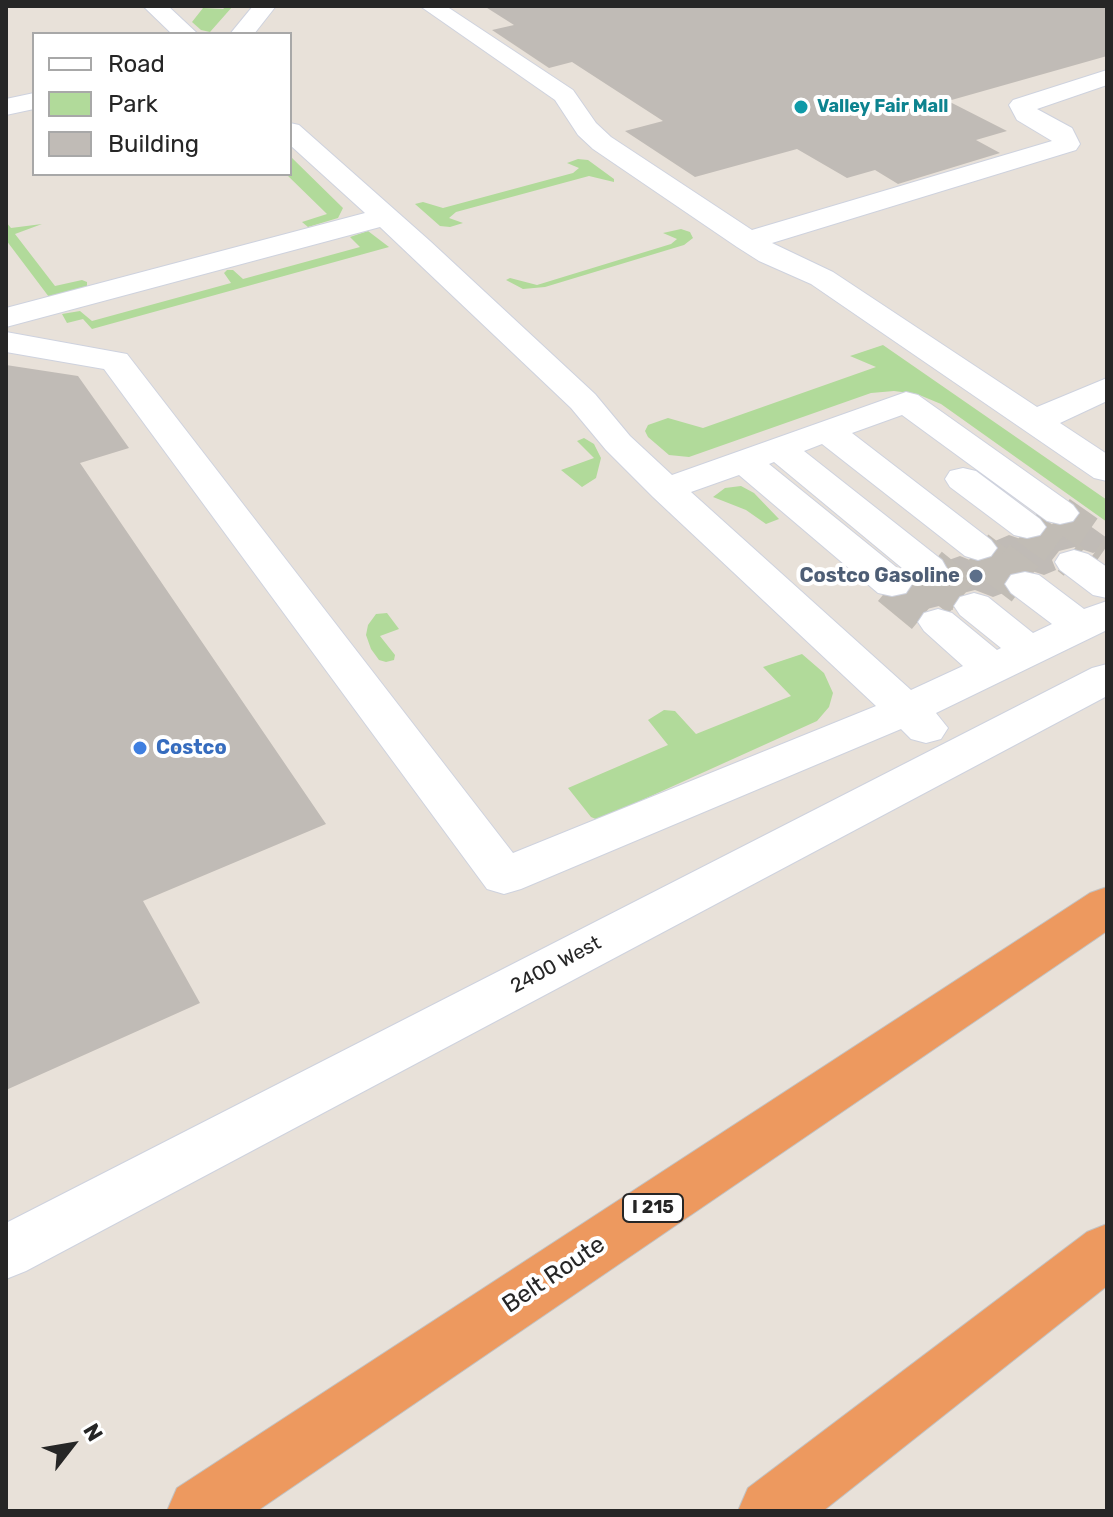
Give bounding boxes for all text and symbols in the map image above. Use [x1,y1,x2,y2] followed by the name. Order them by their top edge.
[32,32,292,176] legend
[108,50,165,78] text: Road
[108,90,158,118] text: Park
[817,96,949,118] place label: Valley Fair Mall
[792,98,810,116] marker: Valley Fair Mall
[108,130,199,158] text: Building
[799,564,960,588] place label: Costco Gasoline
[967,567,985,585] marker: Costco Gasoline
[156,736,227,760] place label: Costco
[131,739,149,757] marker: Costco
[507,931,605,999] street label: 2400 West
[623,1194,683,1222] road number: I 215
[497,1230,611,1320] street label: Belt Route
[32,1405,112,1485] north arrow
[77,1419,109,1446] text: N

